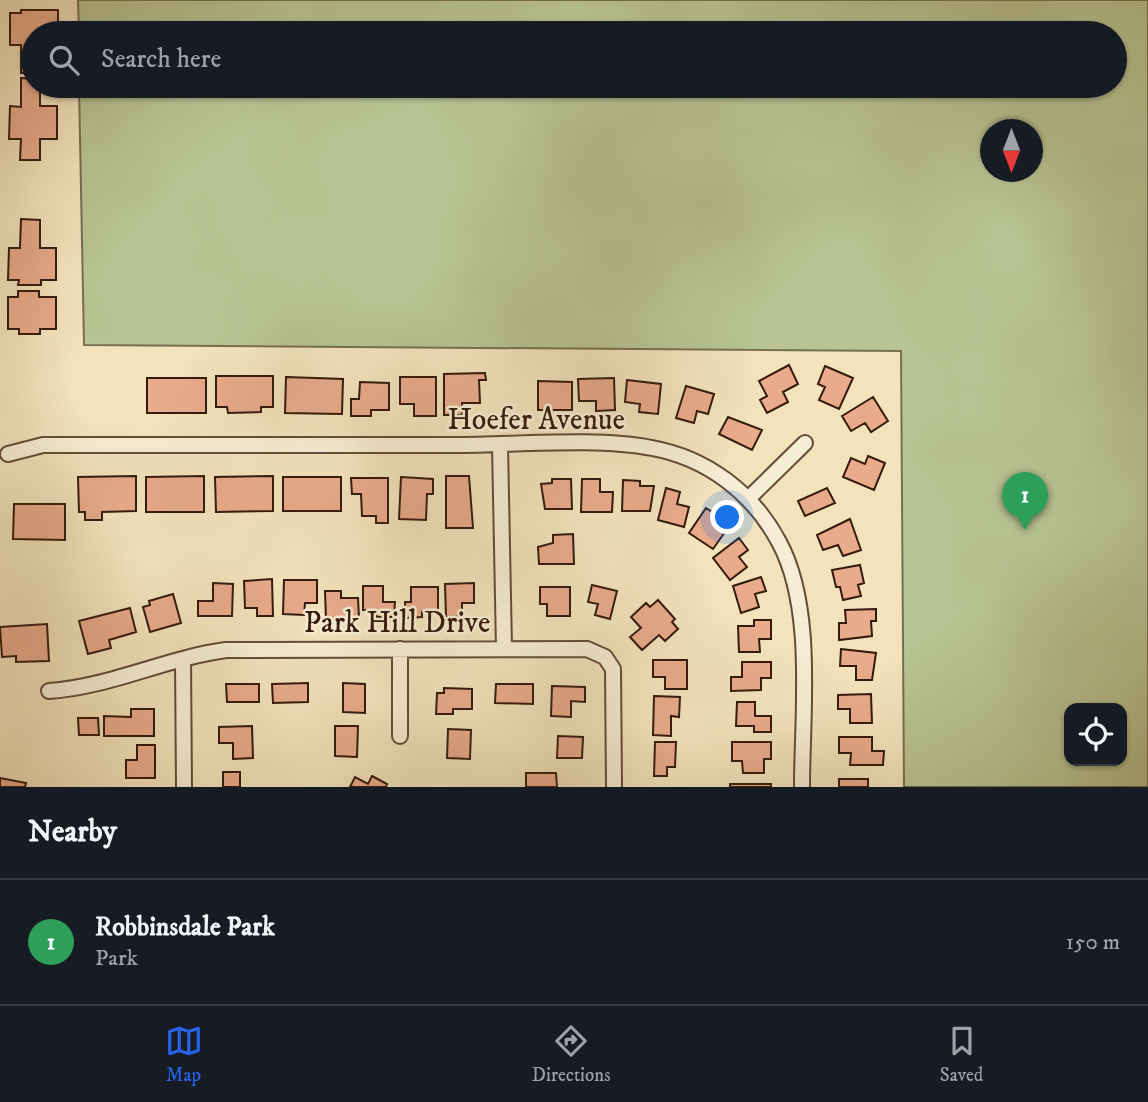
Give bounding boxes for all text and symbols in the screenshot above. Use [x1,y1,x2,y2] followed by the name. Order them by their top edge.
[21,21,1127,98] search box
[45,41,83,79] icon: search
[101,43,221,76] text: Search here
[980,119,1043,182] north arrow
[447,402,625,439] street label: Hoefer Avenue
[1002,472,1048,530] pin: 1
[710,500,744,534] your location
[304,605,490,642] street label: Park Hill Drive
[1064,703,1127,766] map controls
[1064,703,1127,766] button: locate
[28,814,117,851] text: Nearby
[95,911,275,944] text: Robbinsdale Park
[47,928,55,957] text: 1
[1066,928,1120,957] text: 150 m
[95,944,138,973] text: Park
[165,1022,203,1087] tab: Map
[532,1022,611,1087] tab: Directions
[940,1022,983,1087] tab: Saved

